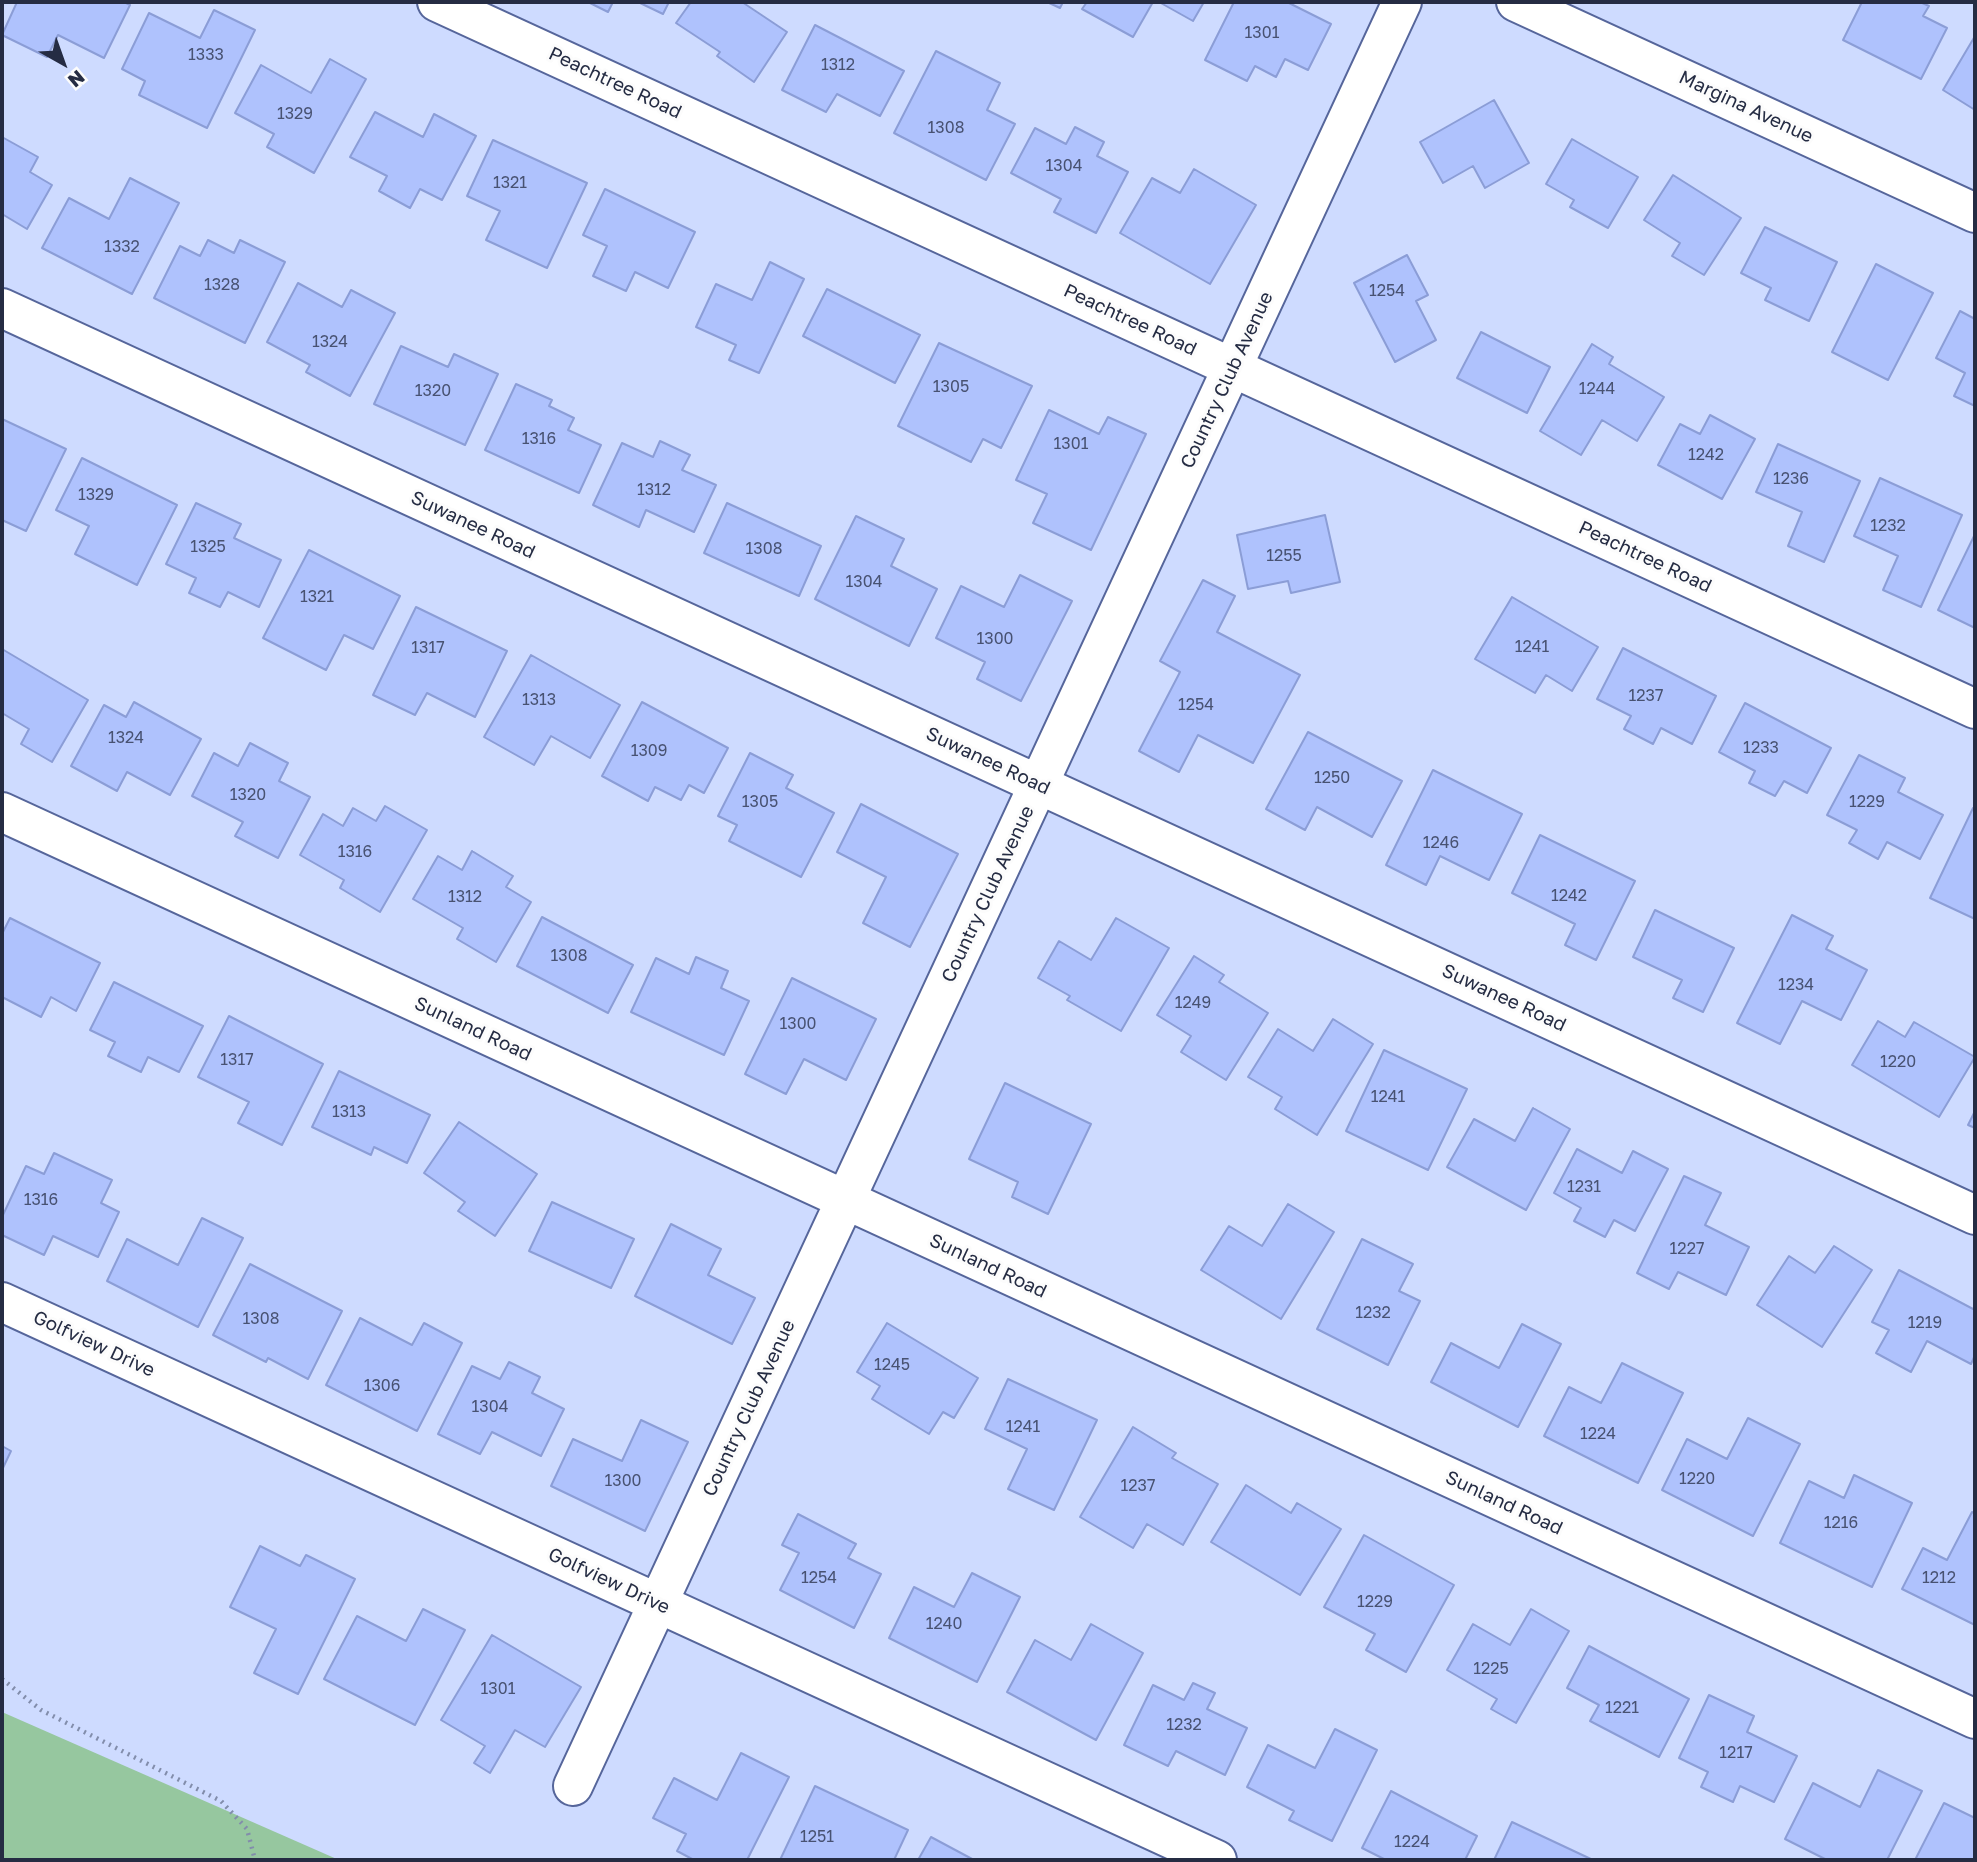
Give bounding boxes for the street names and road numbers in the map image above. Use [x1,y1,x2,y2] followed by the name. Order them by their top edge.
[545,42,685,124] street label: Peachtree Road
[1675,66,1817,148] street label: Margina Avenue
[1060,279,1200,361] street label: Peachtree Road
[1176,288,1278,472] street label: Country Club Avenue
[407,486,539,564] street label: Suwanee Road
[1575,516,1715,598] street label: Peachtree Road
[922,722,1054,800] street label: Suwanee Road
[937,802,1039,986] street label: Country Club Avenue
[1438,959,1570,1037] street label: Suwanee Road
[411,992,535,1066] street label: Sunland Road
[926,1229,1050,1303] street label: Sunland Road
[30,1306,158,1382] street label: Golfview Drive
[698,1316,800,1500] street label: Country Club Avenue
[1442,1466,1566,1540] street label: Sunland Road
[545,1543,673,1619] street label: Golfview Drive

